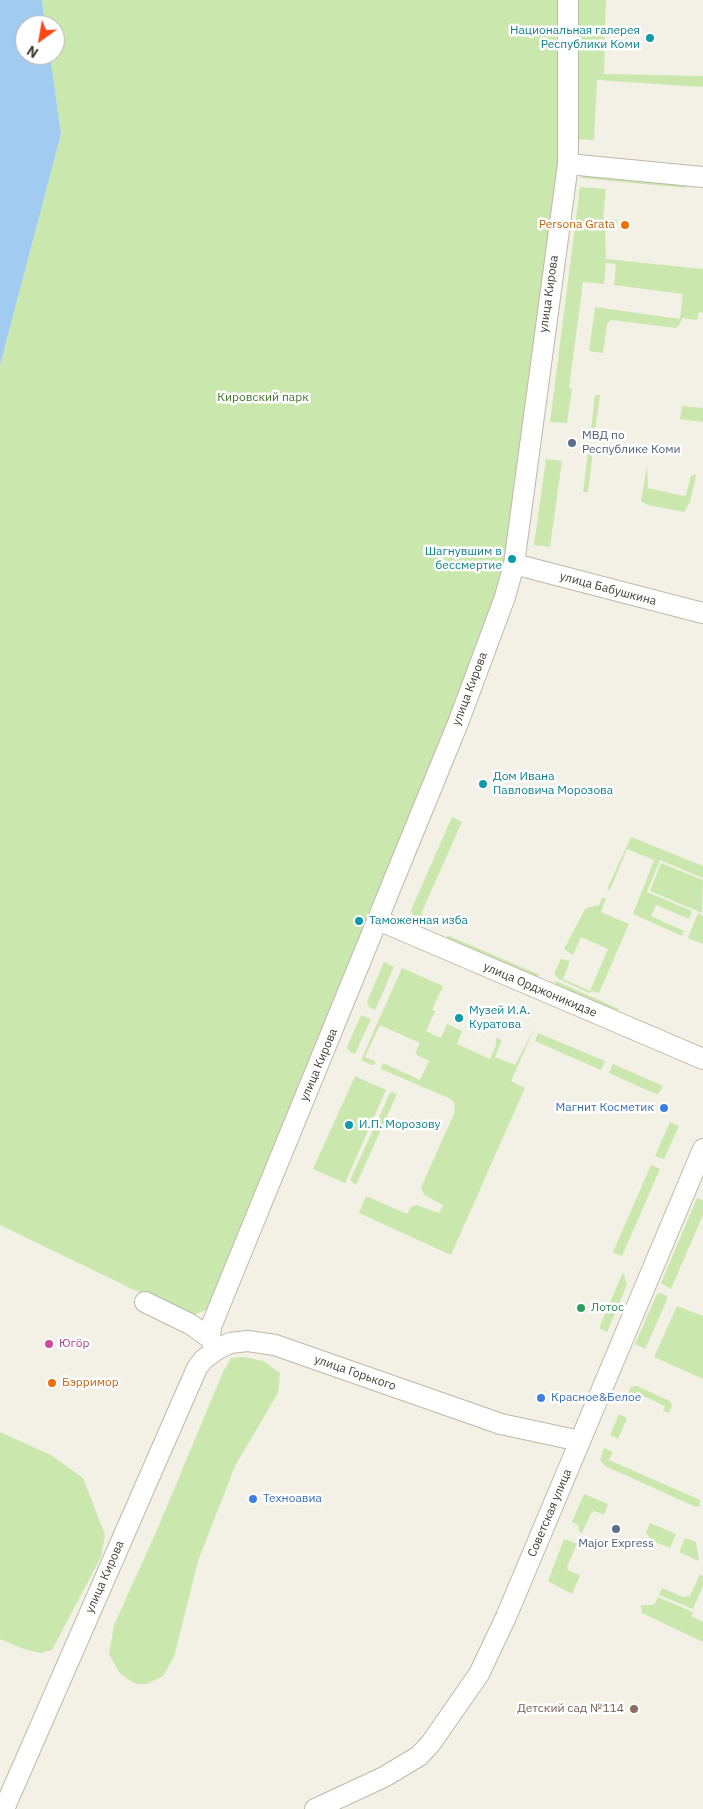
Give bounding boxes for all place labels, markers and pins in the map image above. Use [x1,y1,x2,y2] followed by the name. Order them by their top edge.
[510,24,640,52] place label: Национальная галерея Республики Коми
[644,32,656,44] marker: Национальная галерея Республики Коми
[539,218,615,232] place label: Persona Grata
[619,219,631,231] marker: Persona Grata
[582,429,681,457] place label: МВД по Республике Коми
[566,437,578,449] marker: МВД по Республике Коми
[425,545,502,573] place label: Шагнувшим в бессмертие
[506,553,518,565] marker: Шагнувшим в бессмертие
[493,770,613,798] place label: Дом Ивана Павловича Морозова
[477,778,489,790] marker: Дом Ивана Павловича Морозова
[369,914,468,928] place label: Таможенная изба
[353,915,365,927] marker: Таможенная изба
[469,1004,530,1032] place label: Музей И.А. Куратова
[453,1012,465,1024] marker: Музей И.А. Куратова
[556,1101,654,1115] place label: Магнит Косметик
[658,1102,670,1114] marker: Магнит Косметик
[359,1118,441,1132] place label: И.П. Морозову
[343,1119,355,1131] marker: И.П. Морозову
[591,1301,624,1315] place label: Лотос
[575,1302,587,1314] marker: Лотос
[59,1337,89,1351] place label: Югöр
[43,1338,55,1350] marker: Югöр
[62,1376,119,1390] place label: Бэрримор
[46,1377,58,1389] marker: Бэрримор
[551,1391,641,1405] place label: Красное&Белое
[535,1392,547,1404] marker: Красное&Белое
[263,1492,322,1506] place label: Техноавиа
[247,1493,259,1505] marker: Техноавиа
[610,1523,622,1535] marker: Major Express
[578,1537,654,1551] place label: Major Express
[517,1702,624,1716] place label: Детский сад №114
[628,1703,640,1715] marker: Детский сад №114

